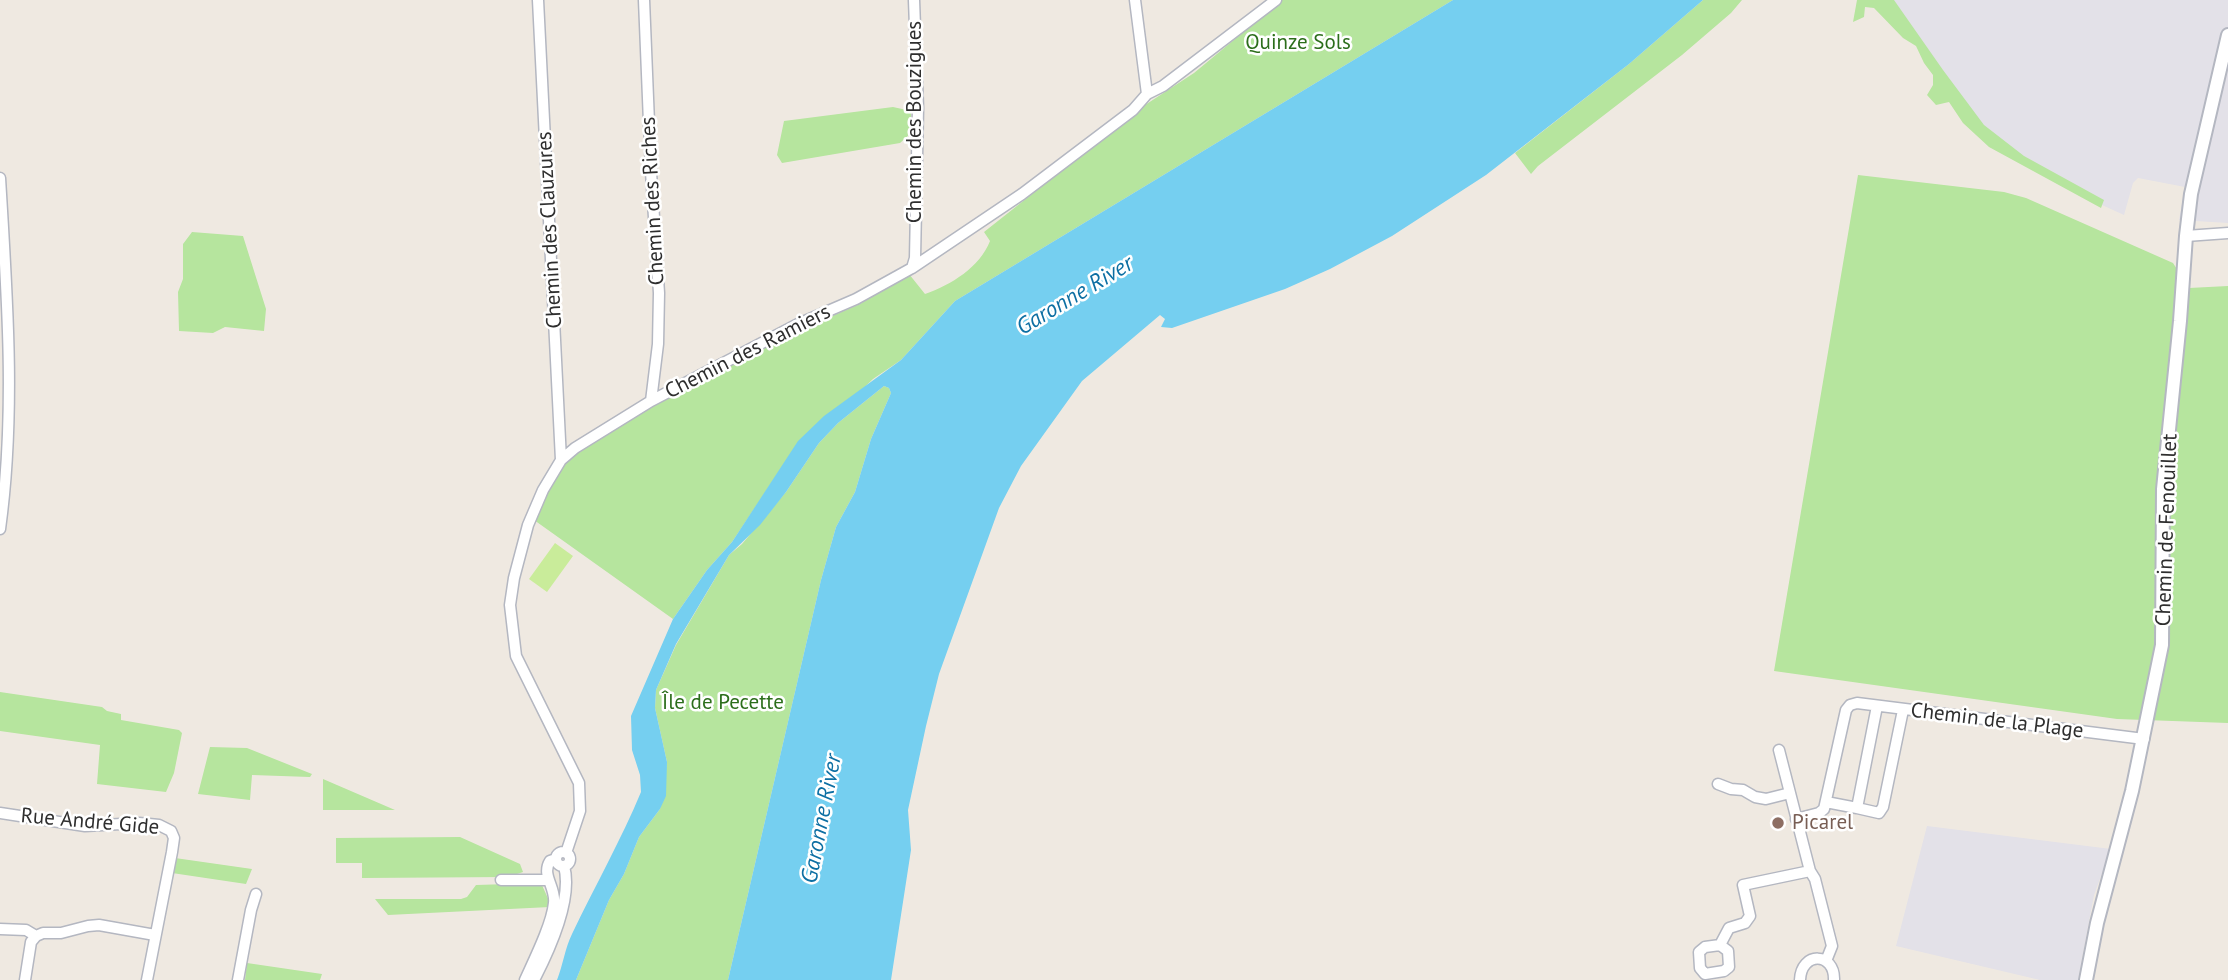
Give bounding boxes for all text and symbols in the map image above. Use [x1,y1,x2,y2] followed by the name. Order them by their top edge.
[902,21,928,223] street label: Chemin des Bouzigues
[1245,30,1351,56] park label: Quinze Sols
[636,116,670,286] street label: Chemin des Riches
[532,131,568,329] street label: Chemin des Clauzures
[1012,250,1138,342] water label: Garonne River
[661,299,835,405] street label: Chemin des Ramiers
[2151,433,2183,627] street label: Chemin de Fenouillet
[662,690,784,716] park label: Île de Pecette
[1909,698,2085,744] street label: Chemin de la Plage
[796,752,848,886] water label: Garonne River
[20,803,160,841] street label: Rue André Gide
[1792,810,1853,836] place label: Picarel
[1770,815,1786,831] marker: Picarel

